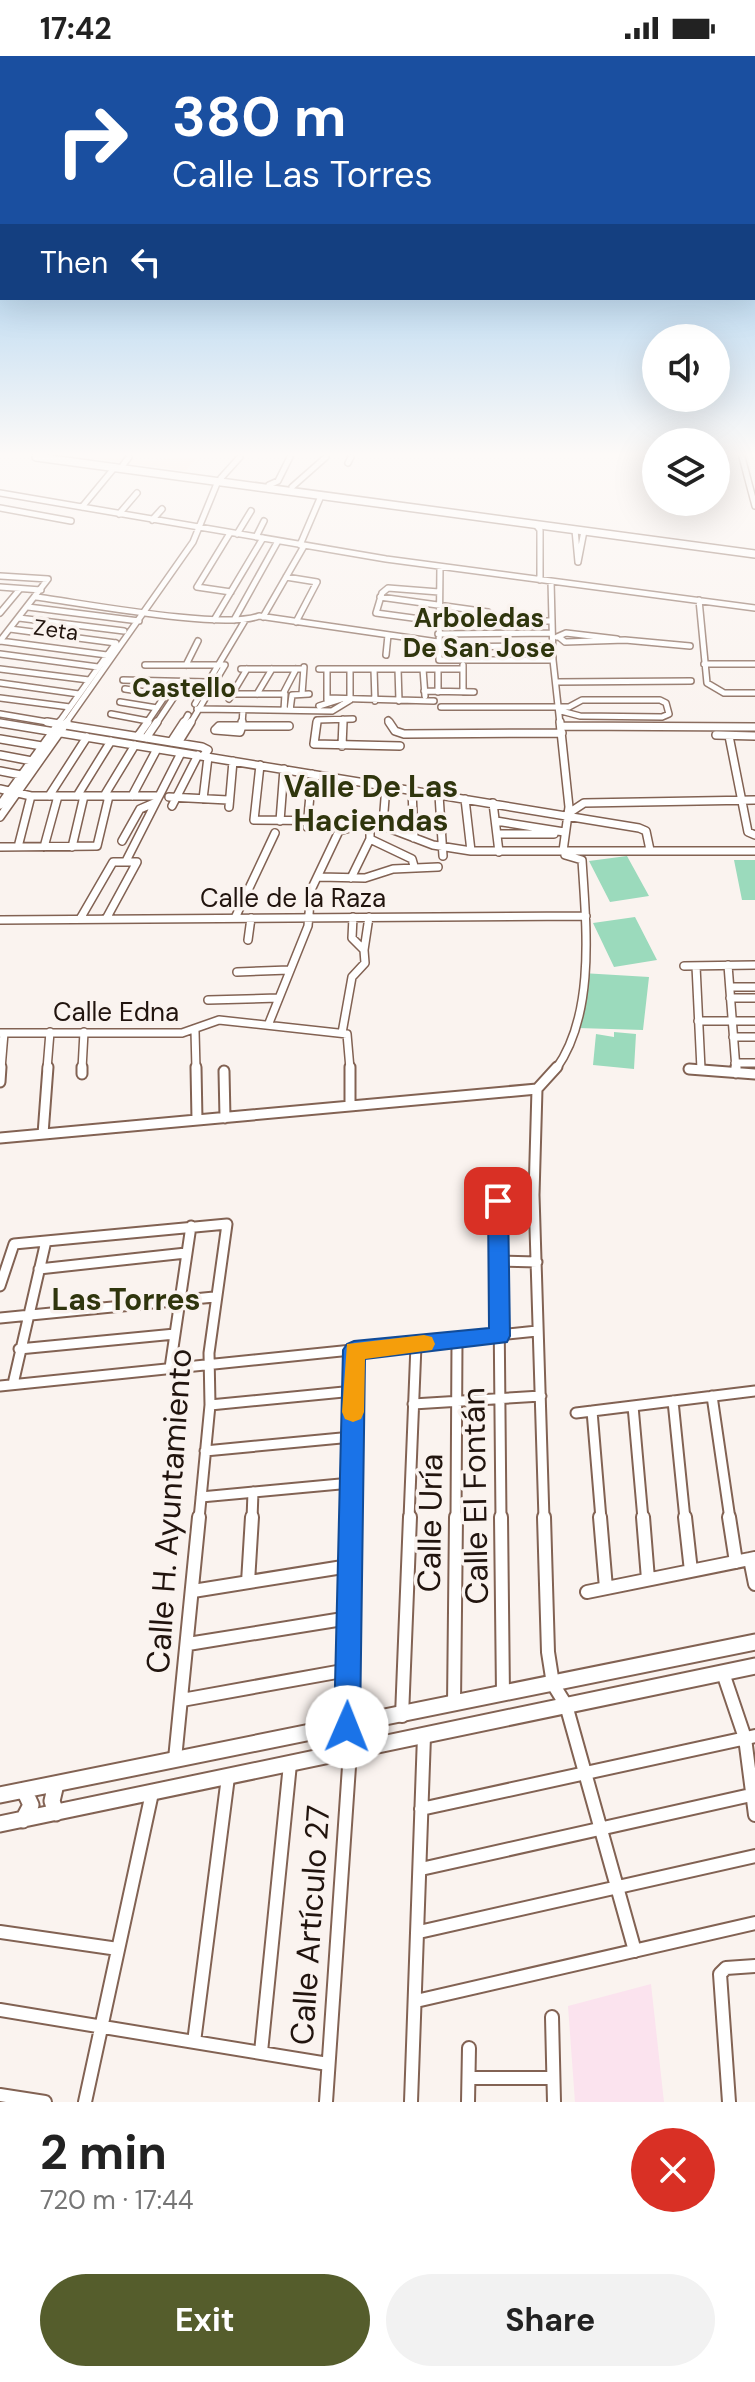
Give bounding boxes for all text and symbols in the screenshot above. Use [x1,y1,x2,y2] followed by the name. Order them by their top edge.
[40,9,111,48] text: 17:42
[172,80,347,153] text: 380 m
[40,88,144,192] icon: right
[172,151,432,198] text: Calle Las Torres
[124,240,168,284] icon: left
[40,243,108,282] text: Then
[642,324,730,516] map controls
[642,324,730,412] button: sound
[642,428,730,516] button: layers
[403,601,555,665] district label: Arboledas De San Jose
[32,613,80,647] street label: Zeta
[132,671,236,705] district label: Castello
[284,767,458,840] district label: Valle De Las Haciendas
[200,881,386,915] street label: Calle de la Raza
[53,995,179,1029] street label: Calle Edna
[464,1167,532,1235] pin
[476,1179,520,1223] icon: arrive
[51,1280,201,1319] district label: Las Torres
[137,1347,201,1675] street label: Calle H. Ayuntamiento
[452,1387,498,1605] street label: Calle El Fontán
[408,1453,452,1593] street label: Calle Uría
[305,1685,389,1769] position arrow
[281,1804,339,2046] street label: Calle Artículo 27
[40,2121,167,2184] text: 2 min
[631,2128,715,2212] button: close
[40,2183,194,2217] text: 720 m · 17:44
[40,2274,370,2366] button: Exit
[386,2274,715,2366] button: Share

